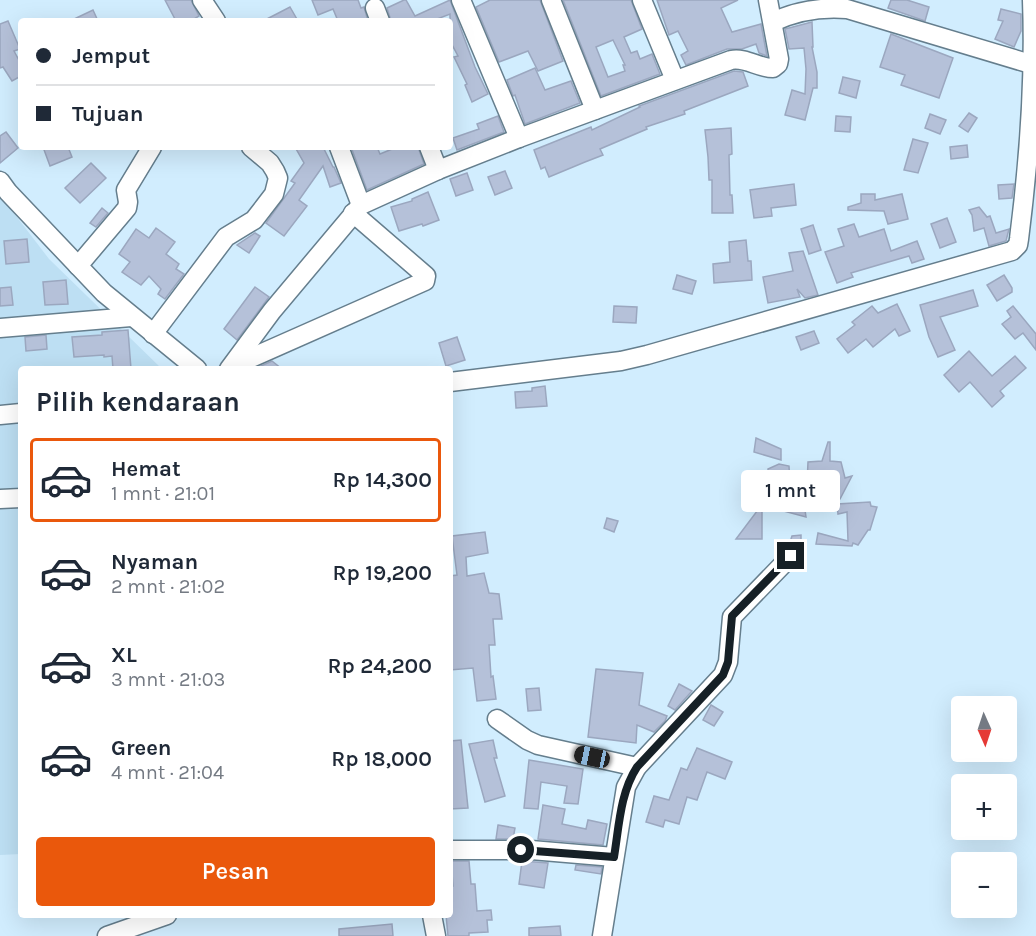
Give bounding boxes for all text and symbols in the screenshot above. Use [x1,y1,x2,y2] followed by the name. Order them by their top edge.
[72,43,150,69] text: Jemput
[72,101,143,127] text: Tujuan
[36,386,240,418] text: Pilih kendaraan
[39,453,93,507] icon: car
[111,456,181,482] text: Hemat
[333,467,432,493] text: Rp 14,300
[742,469,840,511] callout: 1 mnt
[765,479,816,502] text: 1 mnt
[111,482,215,505] text: 1 mnt · 21:01
[777,542,804,569] route end
[39,546,93,600] icon: car
[111,549,198,575] text: Nyaman
[333,560,432,586] text: Rp 19,200
[111,575,225,598] text: 2 mnt · 21:02
[39,639,93,693] icon: car
[111,642,137,668] text: XL
[327,653,432,679] text: Rp 24,200
[111,668,225,691] text: 3 mnt · 21:03
[951,696,1017,762] north arrow
[951,696,1017,918] map controls
[39,732,93,786] icon: car
[111,735,172,761] text: Green
[573,744,611,770] car
[331,746,432,772] text: Rp 18,000
[111,761,224,784] text: 4 mnt · 21:04
[951,774,1017,840] button: +
[507,836,534,863] route start
[36,837,435,906] button: Pesan
[951,852,1017,918] button: −

